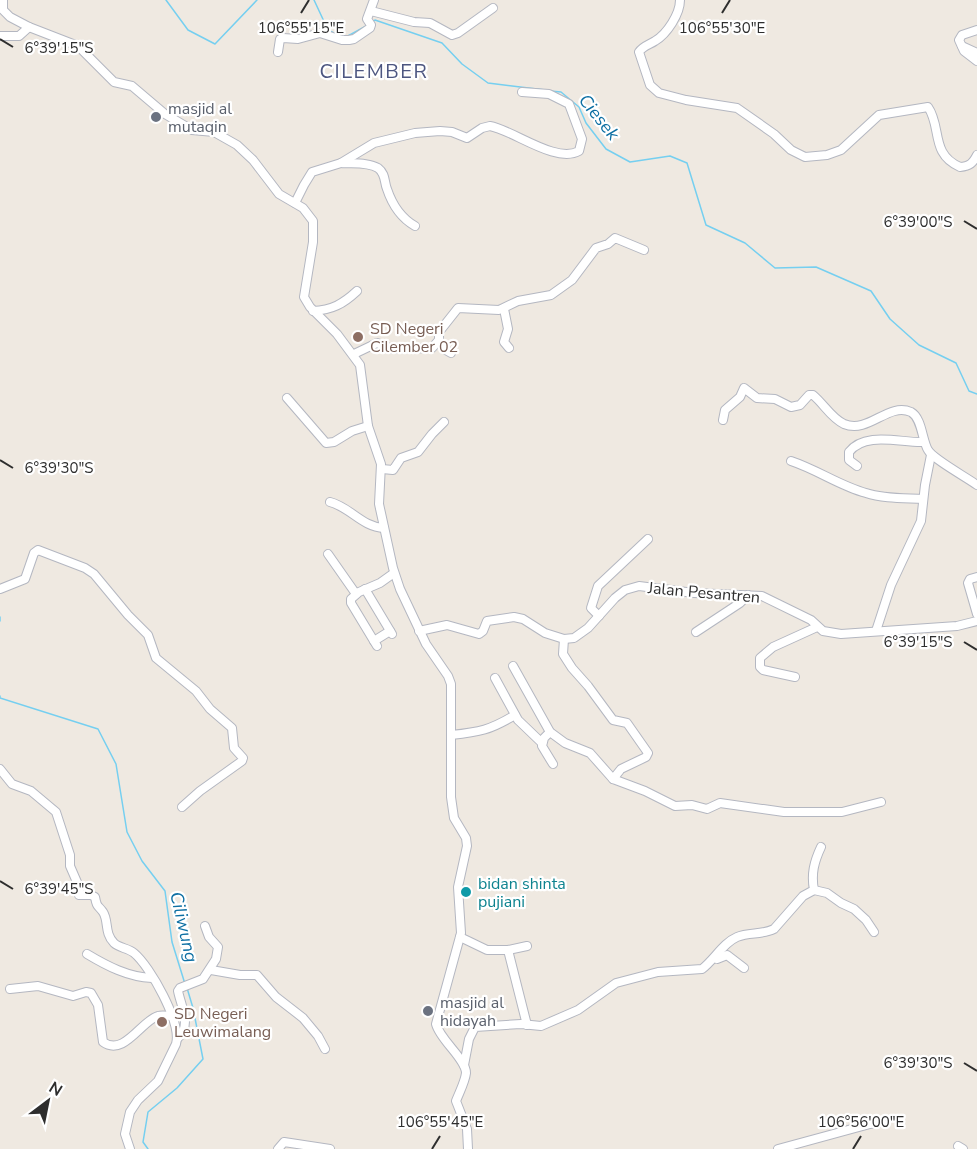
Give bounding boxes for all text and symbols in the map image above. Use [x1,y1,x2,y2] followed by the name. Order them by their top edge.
[258,18,344,38] text: 106°55'15"E
[679,18,765,38] text: 106°55'30"E
[25,38,93,58] text: 6°39'15"S
[320,58,428,85] district label: CILEMBER
[573,89,626,146] water label: Ciesek
[168,98,232,138] place label: masjid al mutaqin
[149,110,163,124] marker: masjid al mutaqin
[884,212,952,232] text: 6°39'00"S
[370,318,458,358] place label: SD Negeri Cilember 02
[351,330,365,344] marker: SD Negeri Cilember 02
[25,458,93,478] text: 6°39'30"S
[646,577,761,609] street label: Jalan Pesantren
[884,632,952,652] text: 6°39'15"S
[478,873,566,913] place label: bidan shinta pujiani
[25,879,93,899] text: 6°39'45"S
[459,885,473,899] marker: bidan shinta pujiani
[164,889,204,965] water label: Ciliwung
[440,992,504,1032] place label: masjid al hidayah
[174,1003,271,1043] place label: SD Negeri Leuwimalang
[421,1004,435,1018] marker: masjid al hidayah
[155,1015,169,1029] marker: SD Negeri Leuwimalang
[884,1053,952,1073] text: 6°39'30"S
[18,1071,78,1131] north arrow
[45,1077,66,1102] text: N
[397,1112,483,1132] text: 106°55'45"E
[818,1112,904,1132] text: 106°56'00"E

